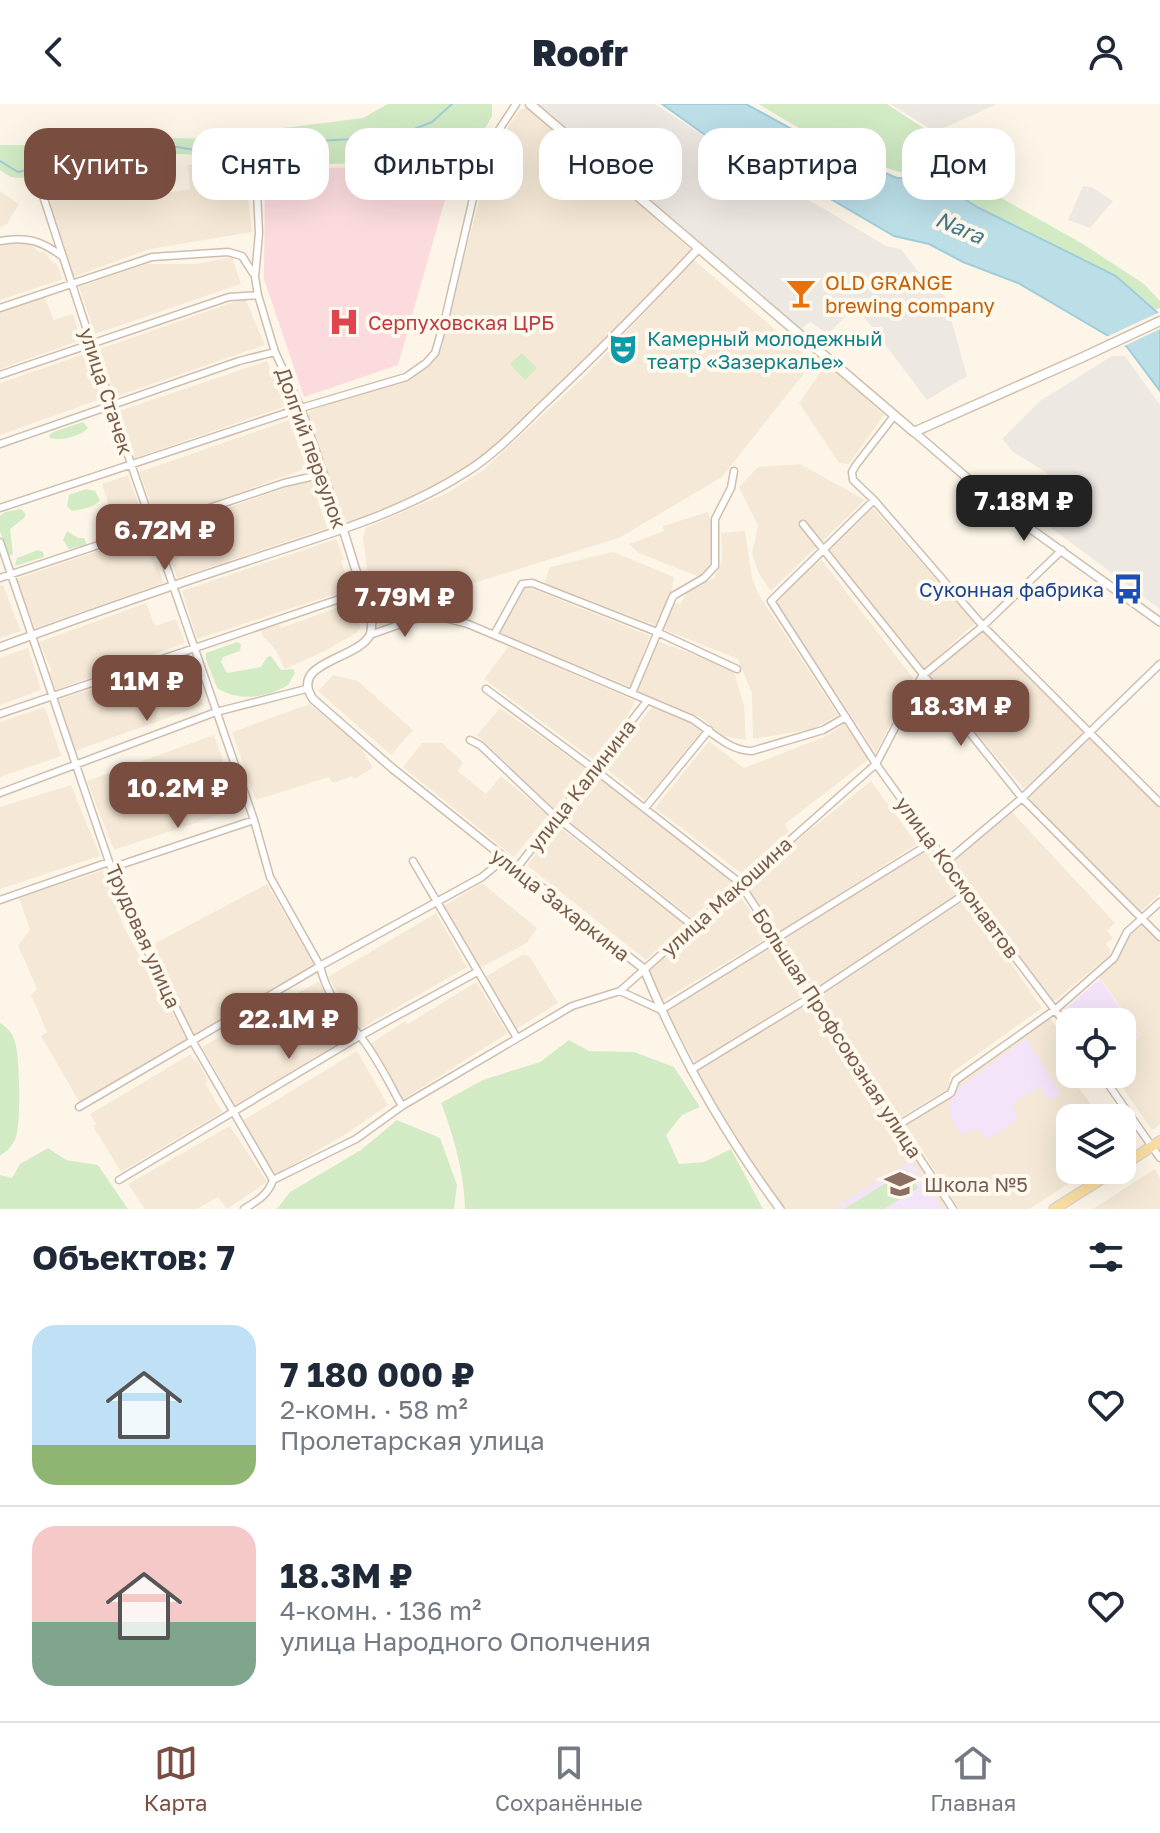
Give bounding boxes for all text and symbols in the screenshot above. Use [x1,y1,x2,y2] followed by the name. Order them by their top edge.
[32,30,76,74] icon: back
[1084,30,1128,74] icon: person
[532,31,628,74] text: Roofr
[24,128,176,200] chip: Купить
[192,128,329,200] chip: Снять
[345,128,523,200] chip: Фильтры
[539,128,682,200] chip: Новое
[698,128,886,200] chip: Квартира
[902,128,1015,200] chip: Дом
[932,205,990,250] water label: Nara
[825,270,995,317] place label: OLD GRANGE brewing company
[784,276,818,310] bar icon: OLD GRANGE brewing company
[327,305,361,339] hospital icon: Серпуховская ЦРБ
[368,310,554,334] place label: Серпуховская ЦРБ
[75,324,139,458] street label: улица Стачек
[647,326,882,373] place label: Камерный молодежный театр «Зазеркалье»
[606,332,640,366] theatre icon: Камерный молодежный театр «Зазеркалье»
[272,364,352,532] street label: Долгий переулок
[950,475,1098,543] pin: 7.18M ₽
[974,485,1074,516] text: 7.18M ₽
[91,504,239,572] pin: 6.72M ₽
[114,514,216,545] text: 6.72M ₽
[331,571,479,639] pin: 7.79M ₽
[1111,572,1145,606] bus stop icon: Суконная фабрика
[919,577,1104,601] place label: Суконная фабрика
[355,581,455,612] text: 7.79M ₽
[91,655,203,723] pin: 11M ₽
[110,665,184,696] text: 11M ₽
[887,680,1035,748] pin: 18.3M ₽
[910,690,1012,721] text: 18.3M ₽
[522,714,640,856] street label: улица Калинина
[104,762,252,830] pin: 10.2M ₽
[127,772,229,803] text: 10.2M ₽
[891,791,1025,963] street label: улица Космонавтов
[656,831,796,961] street label: улица Макошина
[487,842,635,966] street label: улица Захаркина
[102,860,186,1012] street label: Трудовая улица
[748,904,928,1162] street label: Большая Профсоюзная улица
[215,993,363,1061] pin: 22.1M ₽
[239,1003,339,1034] text: 22.1M ₽
[1056,1008,1136,1184] map controls
[1056,1008,1136,1088] button: locate
[1056,1104,1136,1184] button: layers
[883,1167,917,1201] school or university icon: Школа №5
[924,1172,1028,1196] place label: Школа №5
[1084,1235,1128,1279] icon: filters
[32,1237,235,1277] text: Объектов: 7
[280,1354,475,1394] text: 7 180 000 ₽
[96,1357,192,1453] icon: home
[1084,1383,1128,1427] icon: heart
[280,1394,468,1425] text: 2-комн. · 58 m²
[280,1425,545,1456] text: Пролетарская улица
[280,1555,413,1595] text: 18.3M ₽
[96,1558,192,1654] icon: home
[1084,1584,1128,1628] icon: heart
[280,1595,481,1626] text: 4-комн. · 136 m²
[280,1626,651,1657] text: улица Народного Ополчения
[144,1741,207,1816] tab: Карта
[495,1741,643,1816] tab: Сохранённые
[930,1741,1016,1816] tab: Главная

